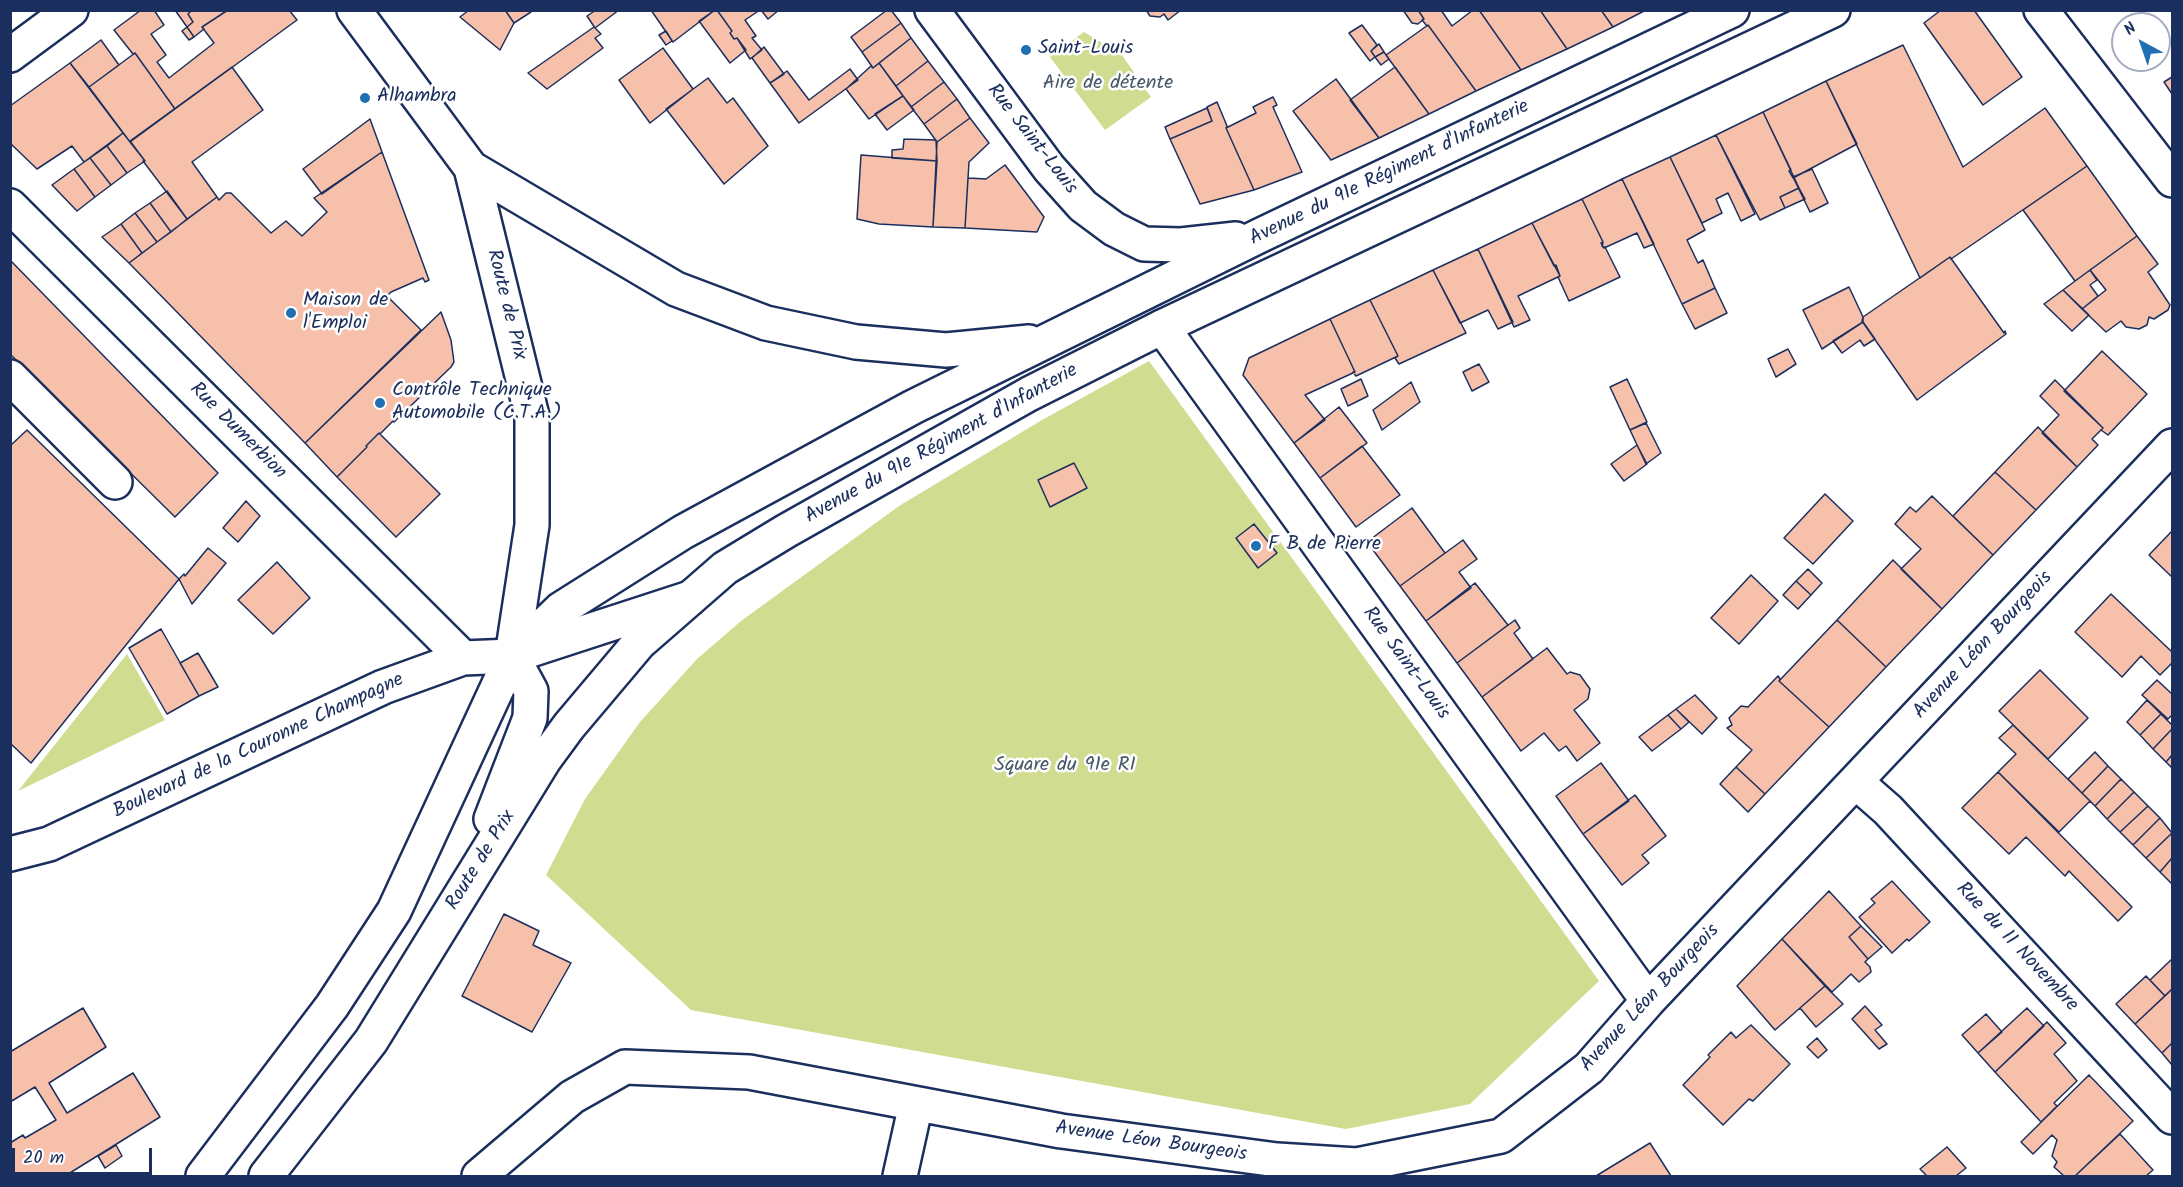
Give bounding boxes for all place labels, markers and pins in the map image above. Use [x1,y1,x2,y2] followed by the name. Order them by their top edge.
[1038,38,1133,62] place label: Saint-Louis
[1019,43,1033,57] marker: Saint-Louis
[377,86,457,110] place label: Alhambra
[358,91,372,105] marker: Alhambra
[303,290,388,337] place label: Maison de l'Emploi
[284,306,298,320] marker: Maison de l'Emploi
[392,380,562,427] place label: Contrôle Technique Automobile (C.T.A.)
[373,396,387,410] marker: Contrôle Technique Automobile (C.T.A.)
[1268,534,1381,558] place label: F B de Pierre
[1249,539,1263,553] marker: F B de Pierre

